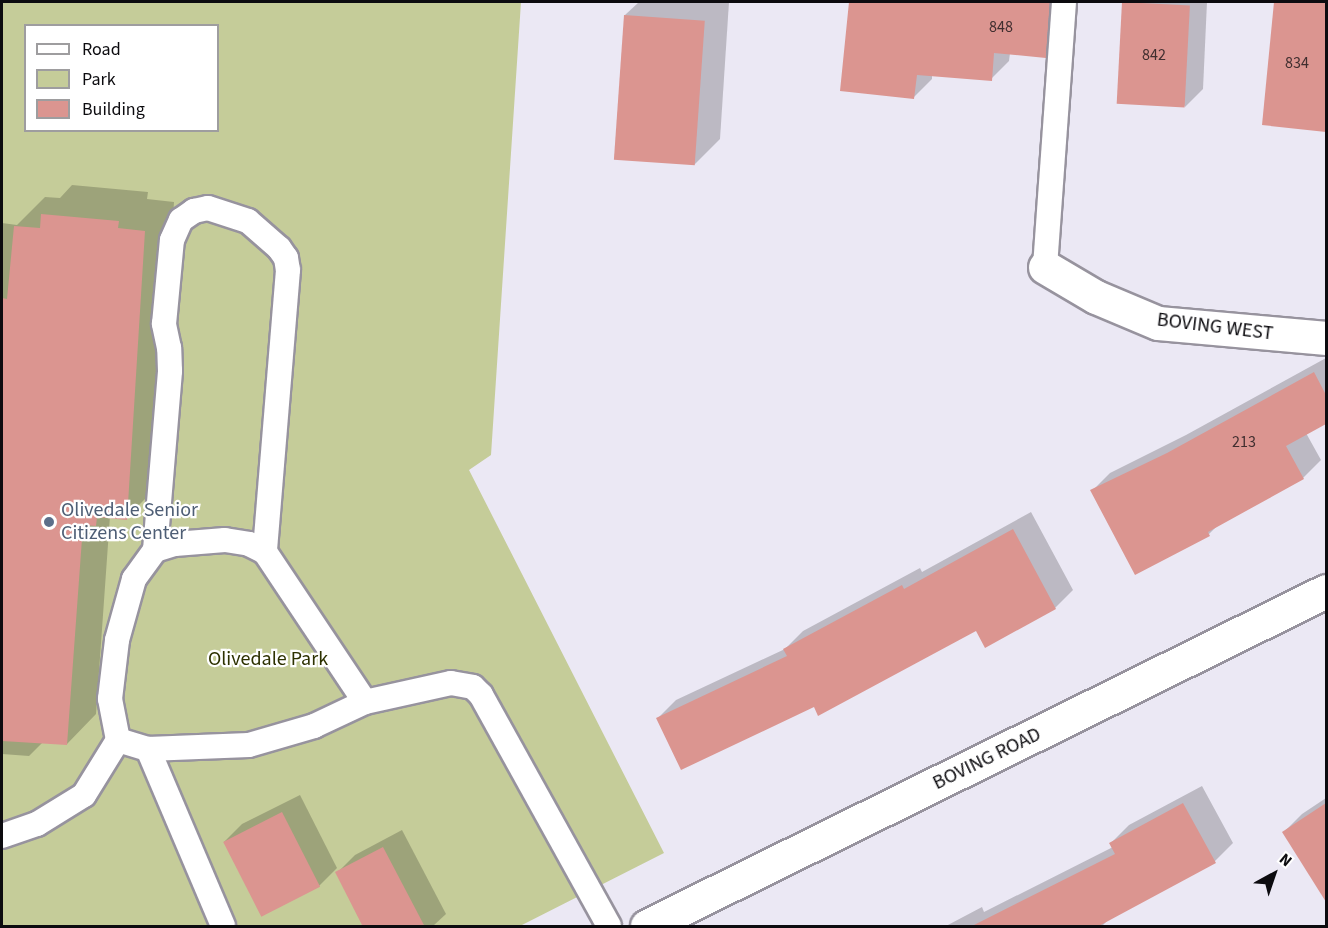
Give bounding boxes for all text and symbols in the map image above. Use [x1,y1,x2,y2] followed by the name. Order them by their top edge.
[989,17,1013,37] house number: 848
[24,24,219,132] legend
[82,37,121,62] text: Road
[1142,45,1166,65] house number: 842
[1285,53,1309,73] house number: 834
[82,67,116,92] text: Park
[82,97,145,122] text: Building
[1156,308,1274,346] street label: BOVING WEST
[1232,432,1256,452] house number: 213
[61,498,198,545] place label: Olivedale Senior Citizens Center
[42,515,56,529] marker: Olivedale Senior Citizens Center
[208,647,328,671] park label: Olivedale Park
[929,723,1045,795] street label: BOVING ROAD
[1244,844,1304,904] north arrow
[1274,848,1297,872] text: N

